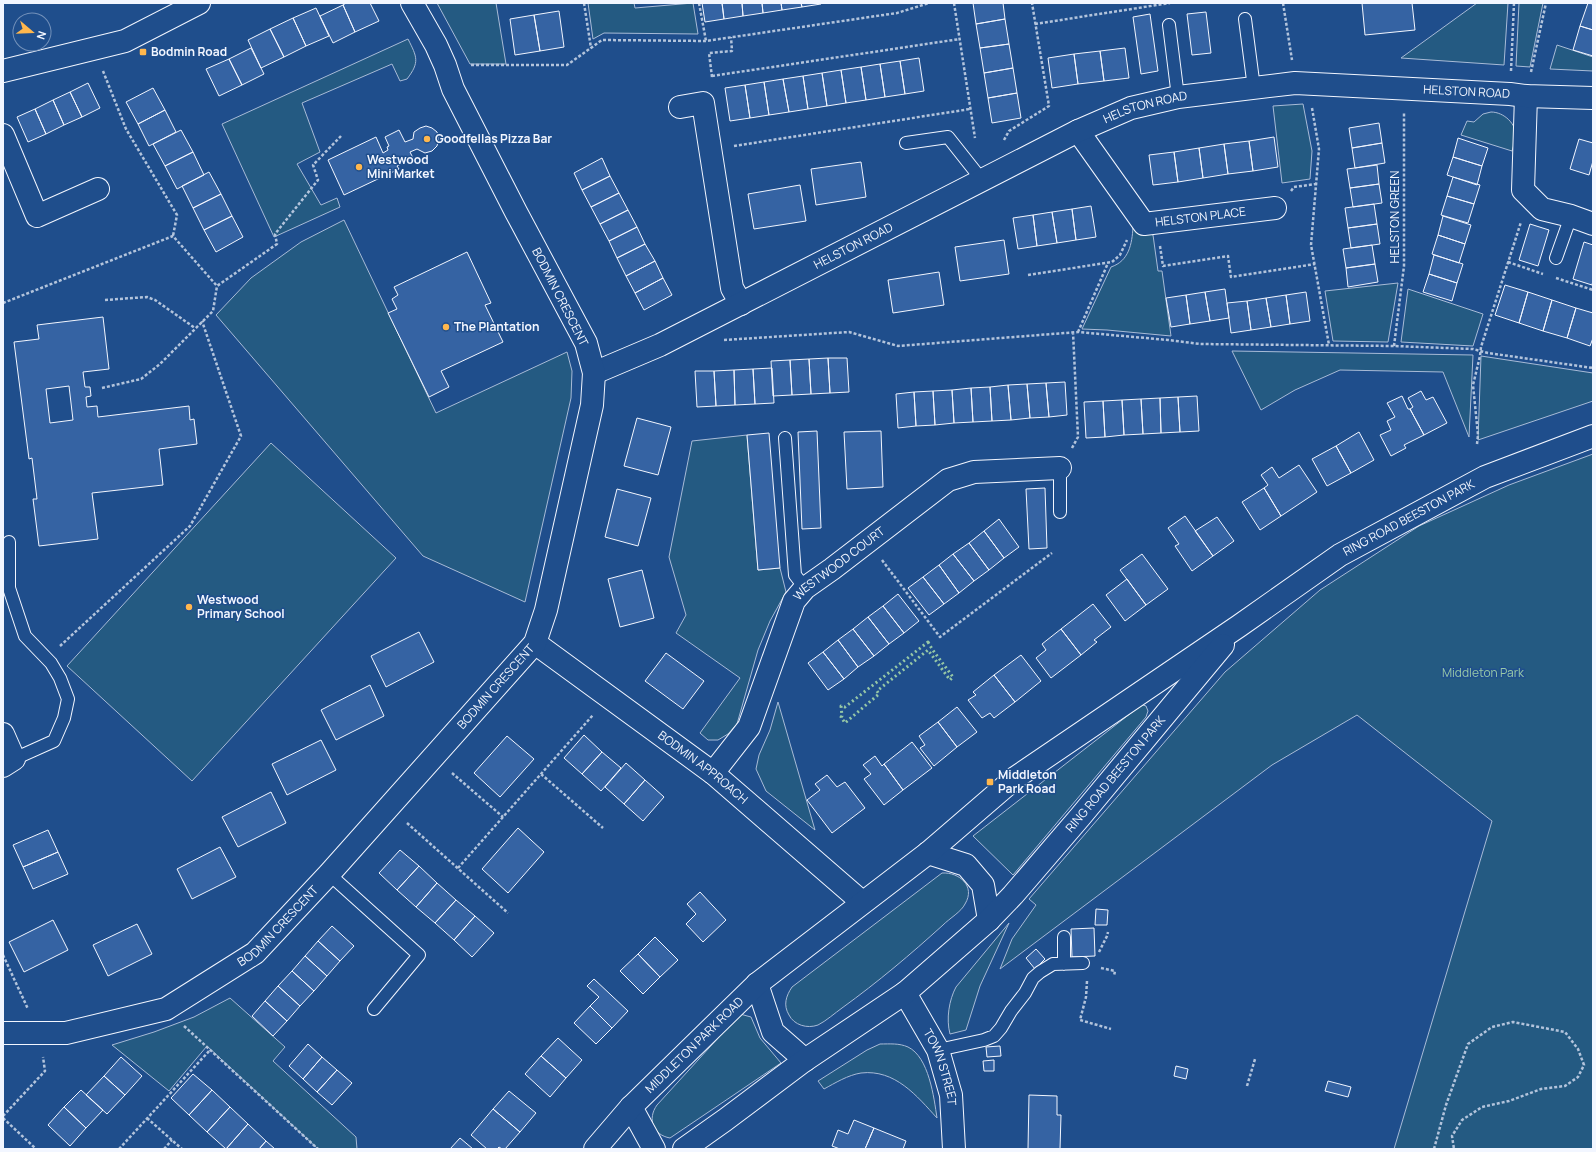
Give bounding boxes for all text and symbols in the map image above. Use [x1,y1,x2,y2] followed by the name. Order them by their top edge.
[12,12,52,52] north arrow
[34,29,50,42] text: N
[151,43,227,60] place label: Bodmin Road
[138,47,148,57] marker: Bodmin Road
[1423,81,1510,102] street label: HELSTON ROAD
[1100,87,1188,127] street label: HELSTON ROAD
[435,130,552,147] place label: Goodfellas Pizza Bar
[422,134,432,144] marker: Goodfellas Pizza Bar
[367,151,435,182] place label: Westwood Mini Market
[354,162,364,172] marker: Westwood Mini Market
[1386,171,1403,263] street label: HELSTON GREEN
[1154,203,1247,231] street label: HELSTON PLACE
[811,218,896,273] street label: HELSTON ROAD
[528,245,593,350] street label: BODMIN CRESCENT
[454,318,539,335] place label: The Plantation
[441,322,451,332] marker: The Plantation
[1340,475,1478,560] street label: RING ROAD BEESTON PARK
[789,522,889,604] street label: WESTWOOD COURT
[197,591,285,622] place label: Westwood Primary School
[184,602,194,612] marker: Westwood Primary School
[453,640,539,733] street label: BODMIN CRESCENT
[1442,664,1525,681] park label: Middleton Park
[1061,711,1169,836] street label: RING ROAD BEESTON PARK
[655,727,752,808] street label: BODMIN APPROACH
[998,766,1057,797] place label: Middleton Park Road
[985,777,995,787] marker: Middleton Park Road
[234,881,322,970] street label: BODMIN CRESCENT
[641,993,747,1097] street label: MIDDLETON PARK ROAD
[920,1026,961,1107] street label: TOWN STREET

